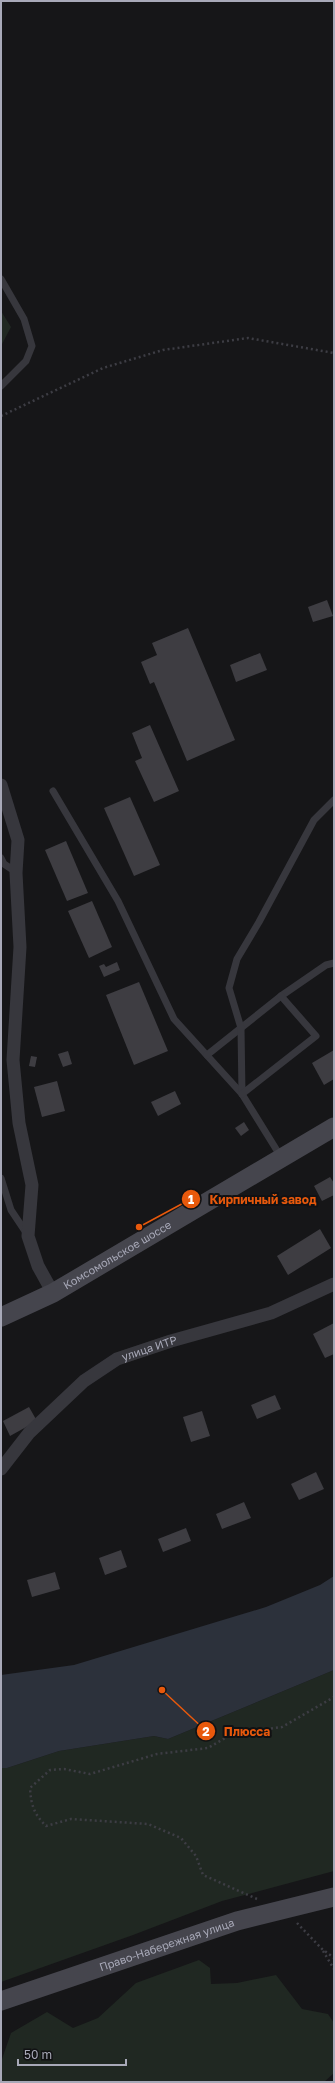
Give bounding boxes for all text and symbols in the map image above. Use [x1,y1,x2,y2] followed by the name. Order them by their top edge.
[181,1187,324,1211] callout: Кирпичный завод
[188,1192,194,1207] text: 1
[210,1192,317,1207] text: Кирпичный завод
[61,1218,173,1291] street label: Комсомольское шоссе
[120,1333,178,1363] street label: улица ИТР
[196,1719,279,1743] callout: Плюсса
[202,1724,210,1739] text: 2
[224,1724,270,1739] text: Плюсса
[97,1915,236,1973] street label: Право-Набережная улица
[18,2041,126,2067] scale bar
[24,2047,52,2062] text: 50 m

